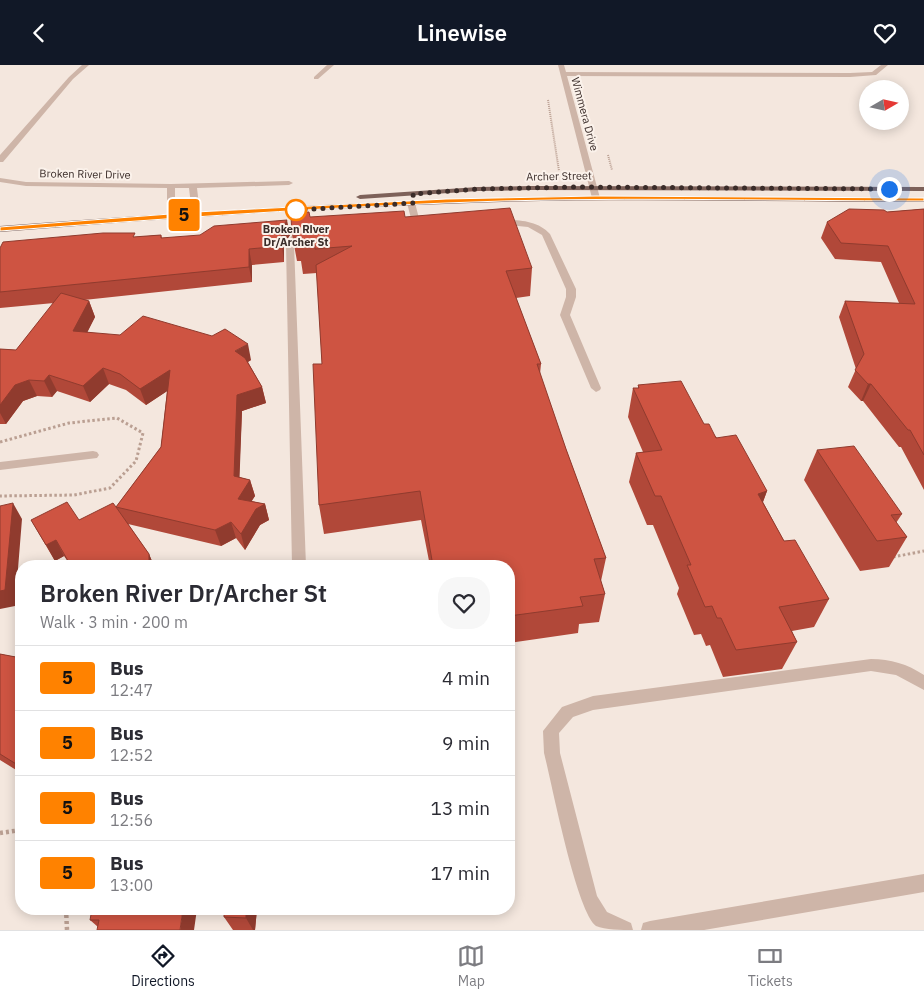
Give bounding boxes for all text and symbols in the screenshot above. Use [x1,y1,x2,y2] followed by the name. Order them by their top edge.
[417,18,507,47] text: Linewise
[25,19,53,47] icon: back
[871,19,899,47] icon: heart
[568,76,602,152] street label: Wimmera Drive
[859,80,909,130] north arrow
[859,80,909,130] map controls
[39,166,131,182] street label: Broken River Drive
[526,168,592,184] street label: Archer Street
[877,177,902,202] your location
[168,199,200,231] line badge: 5
[285,199,307,221] marker: Broken River Dr/Archer St
[179,203,189,226] text: 5
[263,222,330,249] place label: Broken River Dr/Archer St
[40,577,327,609] text: Broken River Dr/Archer St
[438,577,490,629] button: heart
[40,612,188,632] text: Walk · 3 min · 200 m
[110,656,144,680] text: Bus
[62,666,73,689] text: 5
[442,666,490,690] text: 4 min
[110,680,153,700] text: 12:47
[110,721,144,745] text: Bus
[62,731,73,754] text: 5
[442,731,490,755] text: 9 min
[110,745,153,765] text: 12:52
[110,786,144,810] text: Bus
[62,796,73,819] text: 5
[431,796,490,820] text: 13 min
[110,810,153,830] text: 12:56
[110,851,144,875] text: Bus
[62,861,73,884] text: 5
[431,861,490,885] text: 17 min
[110,875,153,895] text: 13:00
[131,942,195,990] tab: Directions
[457,942,485,990] tab: Map
[748,942,793,990] tab: Tickets

